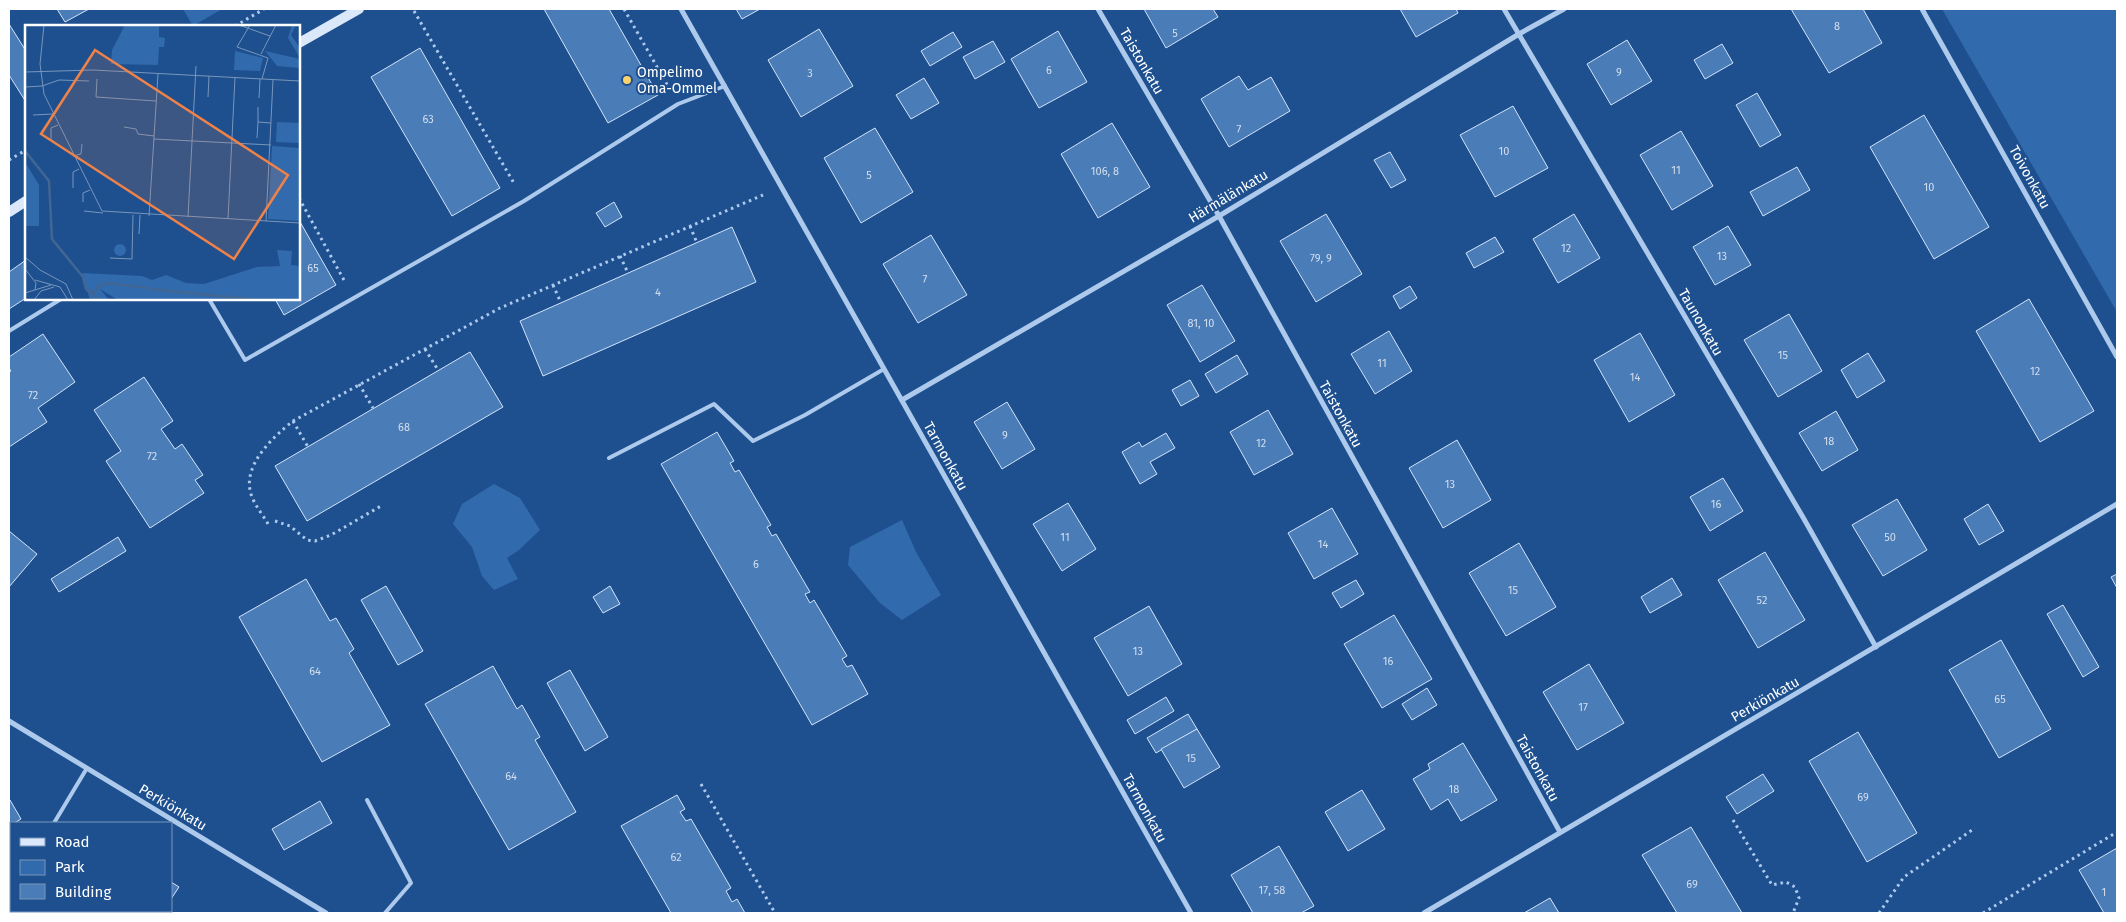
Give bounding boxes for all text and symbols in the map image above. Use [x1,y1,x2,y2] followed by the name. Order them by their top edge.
[1834,20,1840,33] house number: 8
[25,25,300,300] inset map
[1116,25,1167,97] street label: Taistonkatu
[1172,27,1178,40] house number: 5
[637,64,717,97] place label: Ompelimo Oma-Ommel
[1046,64,1052,77] house number: 6
[1616,66,1622,79] house number: 9
[807,67,813,80] house number: 3
[621,74,633,86] marker: Ompelimo Oma-Ommel
[422,113,434,126] house number: 63
[1237,123,1242,136] house number: 7
[2005,143,2054,212] street label: Toivonkatu
[1499,145,1509,158] house number: 10
[1671,164,1681,177] house number: 11
[1091,165,1119,178] house number: 106, 8
[1185,166,1271,227] street label: Härmälänkatu
[866,169,872,182] house number: 5
[1924,181,1934,194] house number: 10
[1561,242,1571,255] house number: 12
[1717,250,1727,263] house number: 13
[1310,252,1332,265] house number: 79, 9
[307,262,319,275] house number: 65
[923,273,928,286] house number: 7
[655,286,661,299] house number: 4
[1675,286,1727,359] street label: Taunonkatu
[1188,317,1214,330] house number: 81, 10
[1778,349,1789,362] house number: 15
[1377,357,1387,370] house number: 11
[2030,365,2040,378] house number: 12
[1630,371,1640,384] house number: 14
[1315,378,1366,451] street label: Taistonkatu
[28,389,38,402] house number: 72
[920,419,971,493] street label: Tarmonkatu
[398,421,410,434] house number: 68
[1002,429,1008,442] house number: 9
[1824,435,1834,448] house number: 18
[1256,437,1266,450] house number: 12
[147,450,157,463] house number: 72
[1445,478,1455,491] house number: 13
[1711,498,1721,511] house number: 16
[1060,531,1070,544] house number: 11
[1884,531,1896,544] house number: 50
[1318,538,1328,551] house number: 14
[753,558,759,571] house number: 6
[1508,584,1519,597] house number: 15
[1757,594,1767,607] house number: 52
[1133,645,1143,658] house number: 13
[1383,655,1393,668] house number: 16
[309,665,321,678] house number: 64
[1728,673,1802,726] street label: Perkiönkatu
[1994,693,2006,706] house number: 65
[1578,701,1588,714] house number: 17
[1512,732,1563,805] street label: Taistonkatu
[1186,752,1197,765] house number: 15
[505,770,517,783] house number: 64
[1119,771,1170,845] street label: Tarmonkatu
[136,781,210,834] street label: Perkiönkatu
[1449,783,1459,796] house number: 18
[1857,791,1869,804] house number: 69
[10,822,172,912] legend
[55,833,90,851] text: Road
[670,851,682,864] house number: 62
[55,858,85,876] text: Park
[1686,878,1698,891] house number: 69
[55,883,111,901] text: Building
[1259,884,1285,897] house number: 17, 58
[2102,886,2106,899] house number: 1

